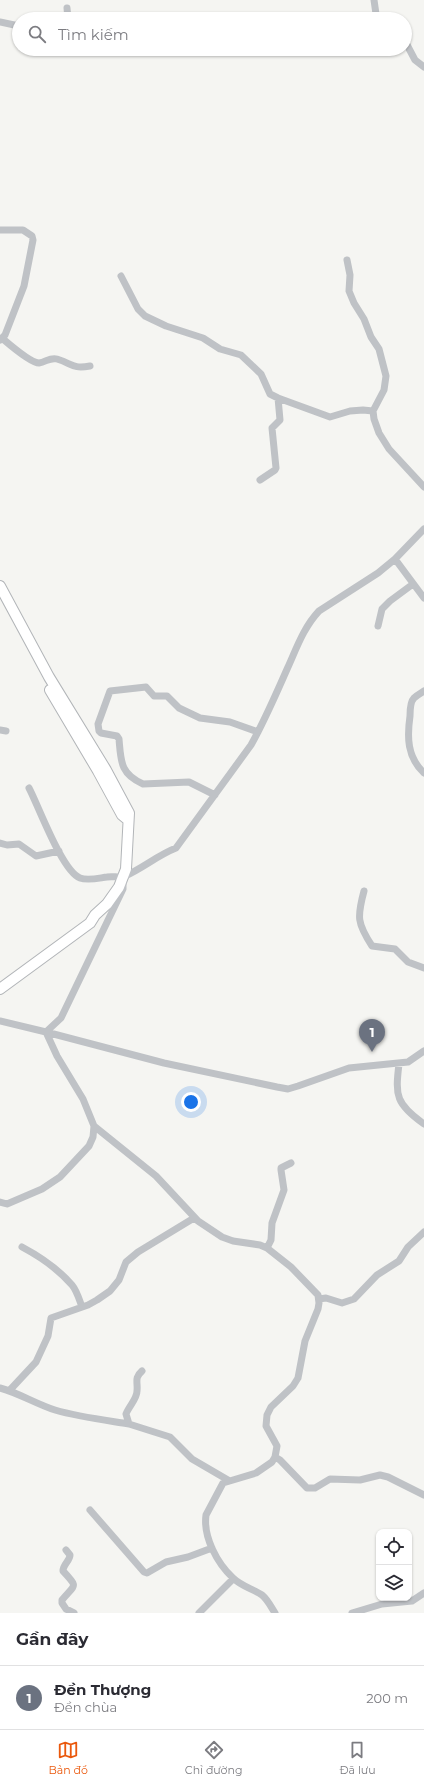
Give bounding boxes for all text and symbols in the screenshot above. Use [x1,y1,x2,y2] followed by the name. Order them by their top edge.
[12,12,412,56] search box
[26,23,48,45] icon: search
[58,25,129,44] text: Tìm kiếm
[359,1019,385,1052] pin: 1
[181,1092,201,1112] your location
[376,1529,412,1601] map controls
[376,1529,412,1565] button: locate
[376,1565,412,1601] button: layers
[16,1629,88,1649] text: Gần đây
[54,1680,151,1699] text: Đền Thượng
[26,1690,32,1706] text: 1
[366,1690,408,1706] text: 200 m
[54,1699,117,1715] text: Đền chùa
[48,1739,88,1777] tab: Bản đồ
[185,1739,242,1777] tab: Chỉ đường
[339,1739,376,1777] tab: Đã lưu

